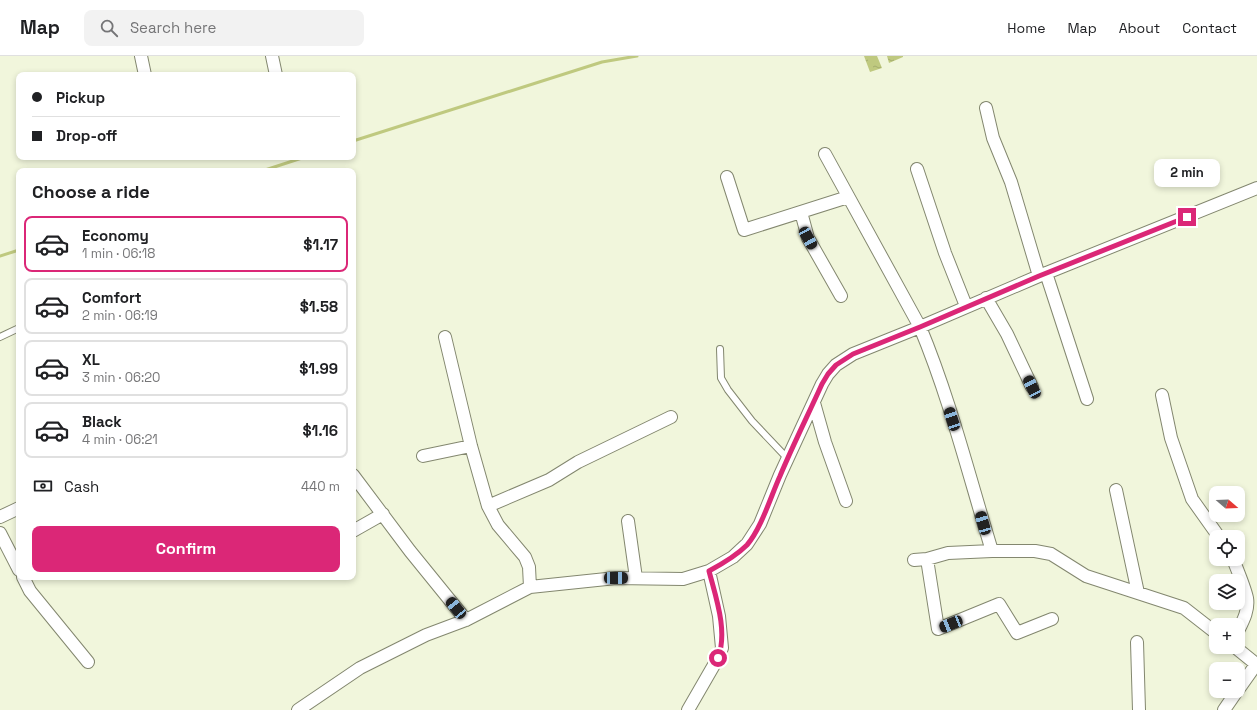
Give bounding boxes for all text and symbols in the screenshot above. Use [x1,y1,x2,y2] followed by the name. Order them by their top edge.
[84,10,364,46] search box
[20,15,60,40] text: Map
[98,17,120,39] icon: search
[130,18,216,37] text: Search here
[1007,19,1045,37] text: Home
[1067,19,1097,37] text: Map
[1119,19,1160,37] text: About
[1182,19,1237,37] text: Contact
[56,88,105,107] text: Pickup
[56,126,117,145] text: Drop-off
[1154,159,1220,187] callout: 2 min
[1170,164,1204,181] text: 2 min
[32,180,150,203] text: Choose a ride
[1178,208,1196,226] route end
[797,225,819,251] car
[34,226,70,262] icon: car
[82,226,149,245] text: Economy
[303,235,338,254] text: $1.17
[82,245,155,262] text: 1 min · 06:18
[34,288,70,324] icon: car
[82,288,142,307] text: Comfort
[300,297,338,316] text: $1.58
[82,307,158,324] text: 2 min · 06:19
[34,350,70,386] icon: car
[82,350,100,369] text: XL
[299,359,338,378] text: $1.99
[82,369,160,386] text: 3 min · 06:20
[1021,374,1043,400] car
[943,406,961,432] car
[34,412,70,448] icon: car
[82,412,122,431] text: Black
[302,421,338,440] text: $1.16
[82,431,158,448] text: 4 min · 06:21
[32,475,54,497] icon: cash
[64,477,99,496] text: Cash
[301,478,340,495] text: 440 m
[1209,486,1245,522] north arrow
[1209,486,1245,698] map controls
[974,510,992,536] car
[32,526,340,572] button: Confirm
[1209,530,1245,566] button: locate
[604,572,628,584] car
[1209,574,1245,610] button: layers
[444,595,468,621] car
[938,614,964,634] car
[1209,618,1245,654] button: +
[709,649,727,667] route start
[1209,662,1245,698] button: −

